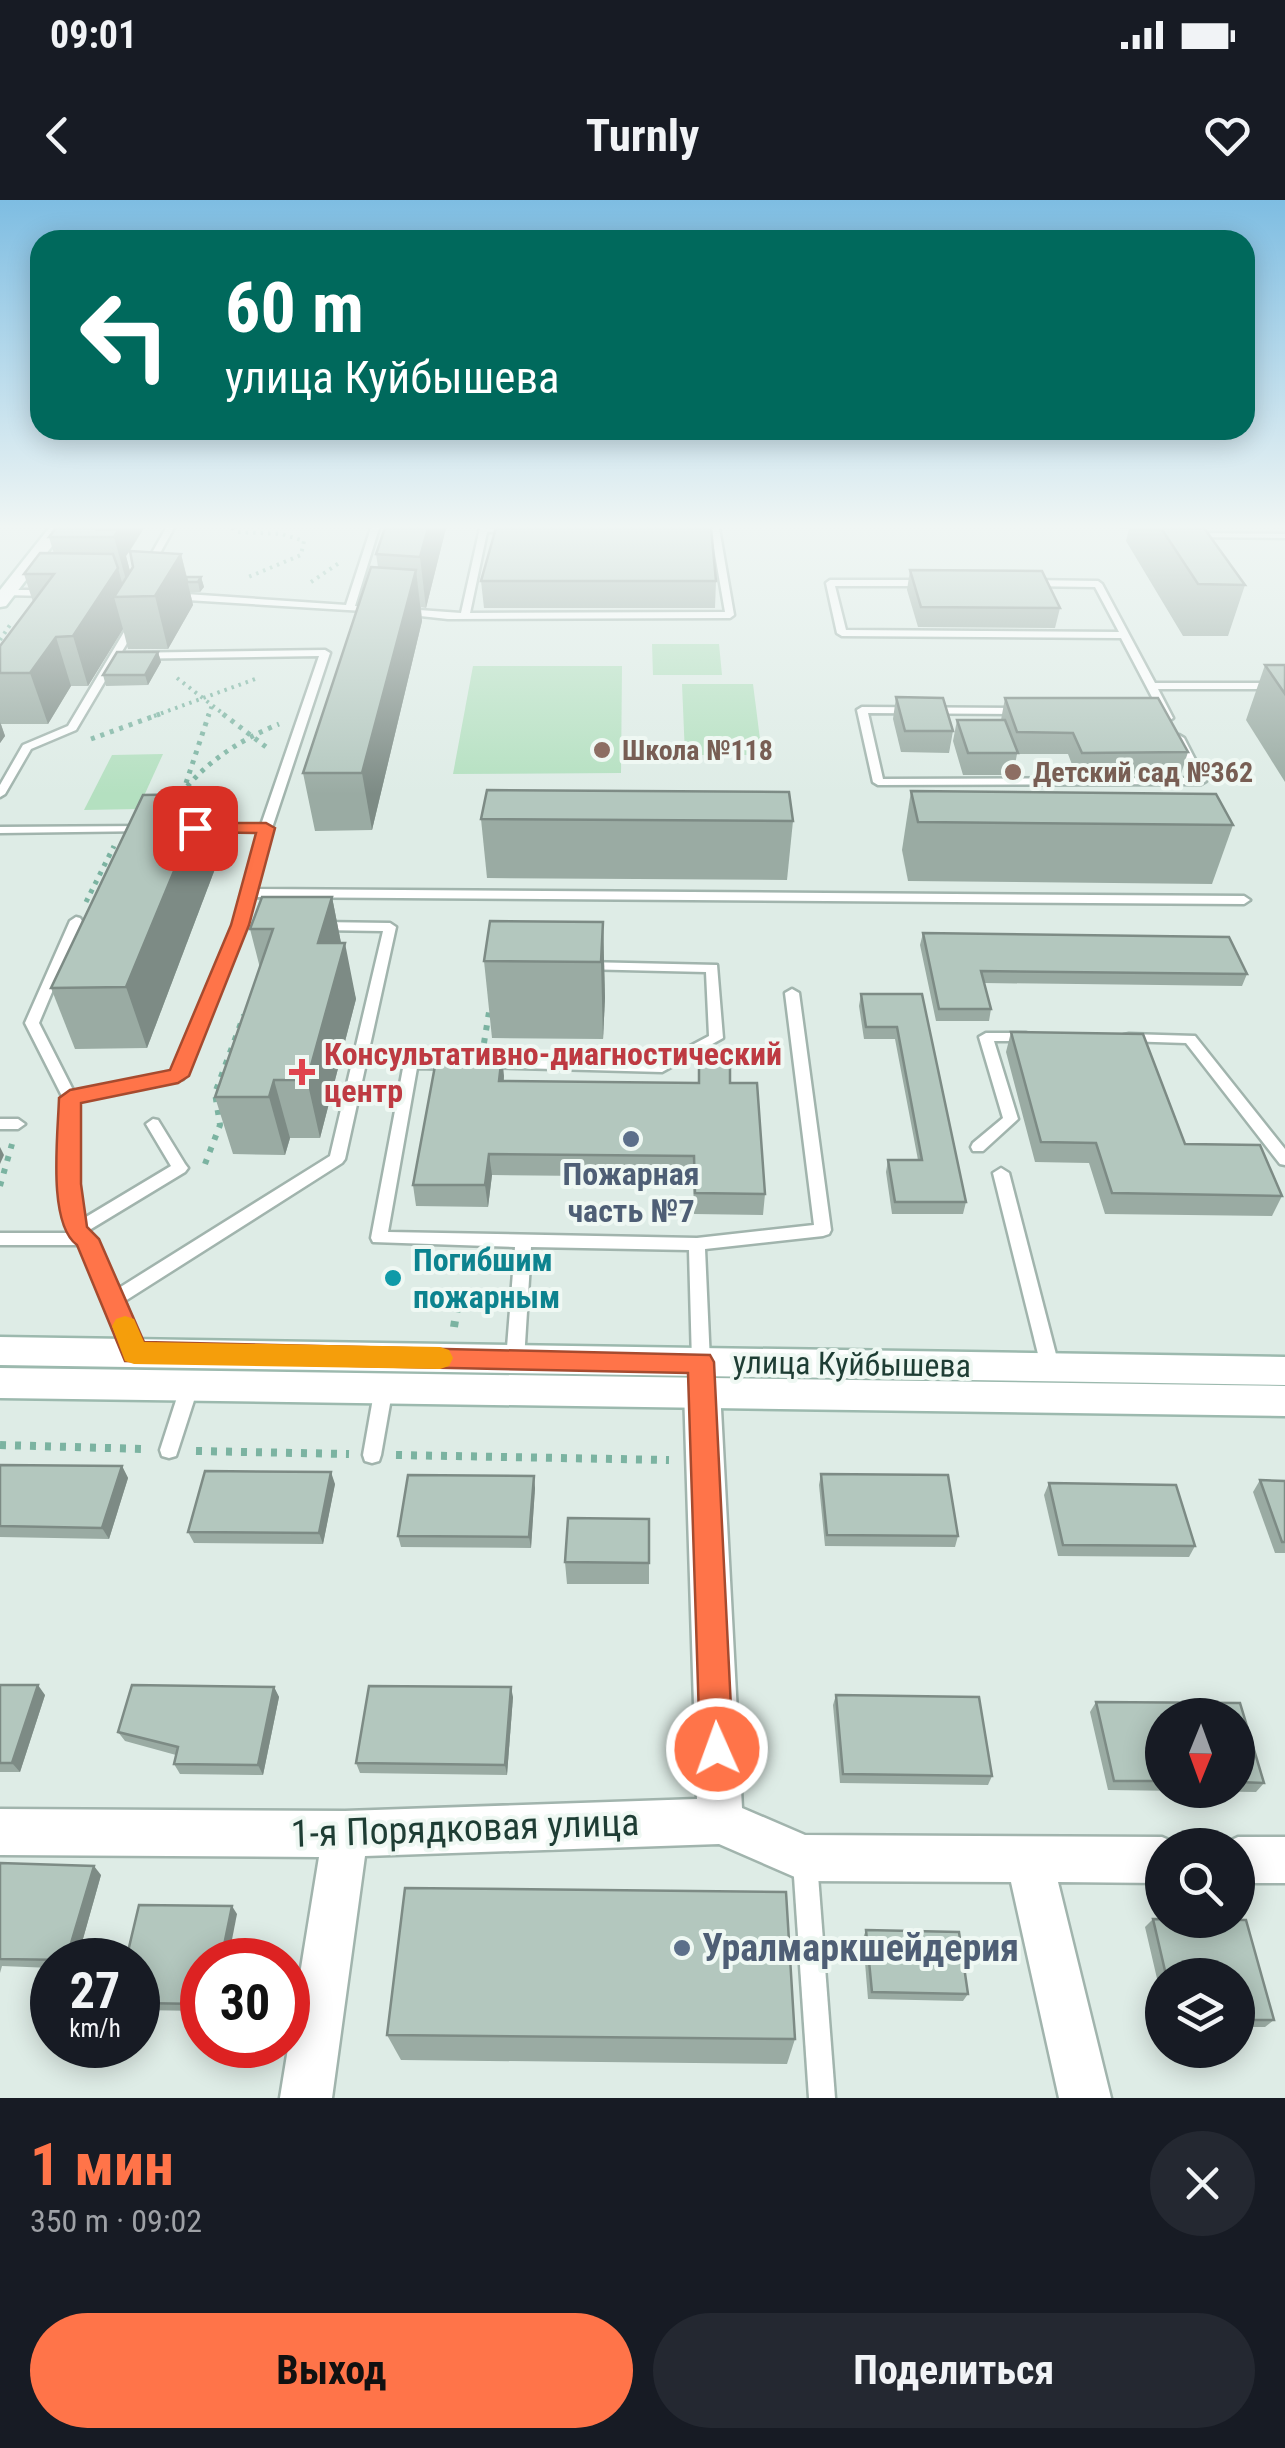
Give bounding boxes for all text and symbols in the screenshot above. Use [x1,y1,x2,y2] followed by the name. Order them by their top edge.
[50,13,137,57] text: 09:01
[30,108,85,163] icon: back
[1200,108,1255,163] icon: heart
[586,109,699,162] text: Turnly
[225,267,364,349] text: 60 m
[60,270,190,400] icon: left
[225,351,560,404] text: улица Куйбышева
[622,734,773,767] place label: Школа №118
[591,739,613,761] marker: Школа №118
[1033,756,1253,789] place label: Детский сад №362
[1002,761,1024,783] marker: Детский сад №362
[153,786,238,871] pin
[168,801,223,856] icon: arrive
[324,1035,782,1110] place label: Консультативно-диагностический центр
[289,1059,315,1085] marker: Консультативно-диагностический центр
[620,1128,642,1150] marker: Пожарная часть №7
[562,1155,700,1230] place label: Пожарная часть №7
[413,1241,560,1316] place label: Погибшим пожарным
[382,1267,404,1289] marker: Погибшим пожарным
[733,1343,971,1385] street label: улица Куйбышева
[665,1697,769,1801] position arrow
[1145,1698,1255,1808] north arrow
[1145,1698,1255,2068] map controls
[290,1800,640,1856] street label: 1-я Порядковая улица
[1145,1828,1255,1938] button: search
[702,1926,1019,1970] place label: Уралмаркшейдерия
[671,1937,693,1959] marker: Уралмаркшейдерия
[180,1938,310,2068] speed limit sign: 30
[1145,1958,1255,2068] button: layers
[70,1962,120,2020] text: 27
[69,2014,121,2043] text: km/h
[30,2129,174,2200] text: 1 мин
[1150,2131,1255,2236] button: close
[30,2202,202,2240] text: 350 m · 09:02
[30,2313,633,2428] button: Выход
[653,2313,1255,2428] button: Поделиться

